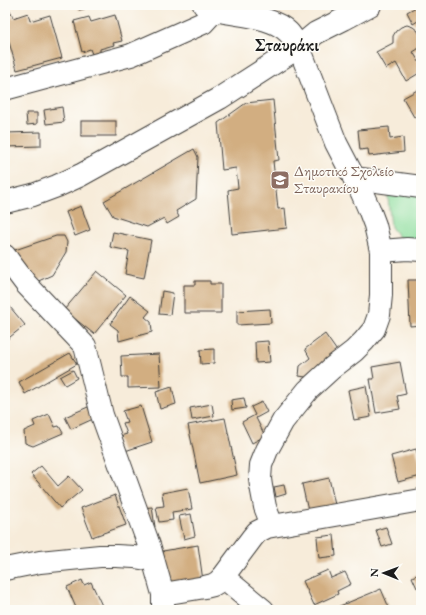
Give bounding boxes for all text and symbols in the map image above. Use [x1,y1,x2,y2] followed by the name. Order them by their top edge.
[255,34,319,56] district label: Σταυράκι
[294,161,394,197] place label: Δημοτικό Σχολείο Σταυρακίου
[269,169,291,191] school or university icon: Δημοτικό Σχολείο Σταυρακίου
[364,553,404,593] north arrow
[367,568,381,577] text: N

